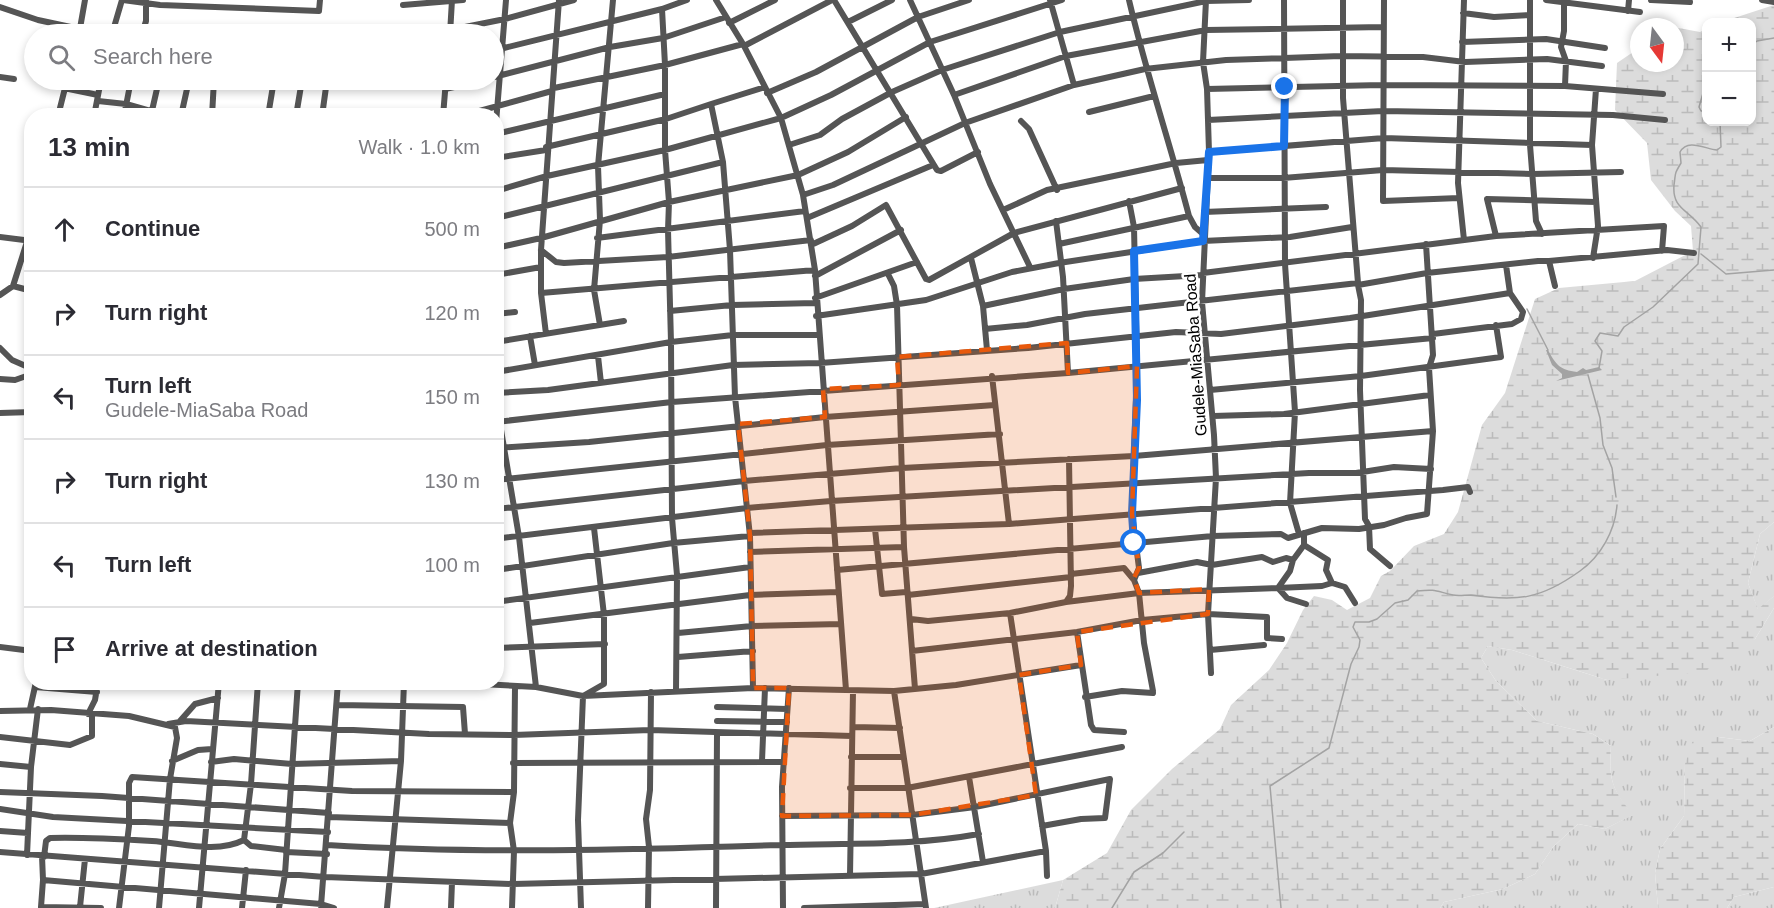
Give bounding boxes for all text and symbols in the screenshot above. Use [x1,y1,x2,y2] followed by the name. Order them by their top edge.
[1630,18,1684,72] north arrow
[1702,18,1756,126] map controls
[1702,18,1756,72] button: +
[24,24,504,90] search box
[45,41,78,74] icon: search
[93,44,213,69] text: Search here
[1702,72,1756,126] button: −
[1271,73,1297,99] route end
[48,132,130,162] text: 13 min
[359,136,480,158] text: Walk · 1.0 km
[48,213,81,246] icon: ahead
[105,216,200,241] text: Continue
[424,218,480,240] text: 500 m
[1181,273,1210,437] street label: Gudele-MiaSaba Road
[48,297,81,330] icon: right
[105,300,207,325] text: Turn right
[424,302,480,324] text: 120 m
[105,373,191,398] text: Turn left
[48,381,81,414] icon: left
[424,386,480,408] text: 150 m
[105,399,308,421] text: Gudele-MiaSaba Road
[48,465,81,498] icon: right
[105,468,207,493] text: Turn right
[424,470,480,492] text: 130 m
[1120,529,1146,555] route start
[48,549,81,582] icon: left
[105,552,191,577] text: Turn left
[424,554,480,576] text: 100 m
[48,633,81,666] icon: arrive
[105,636,318,661] text: Arrive at destination

